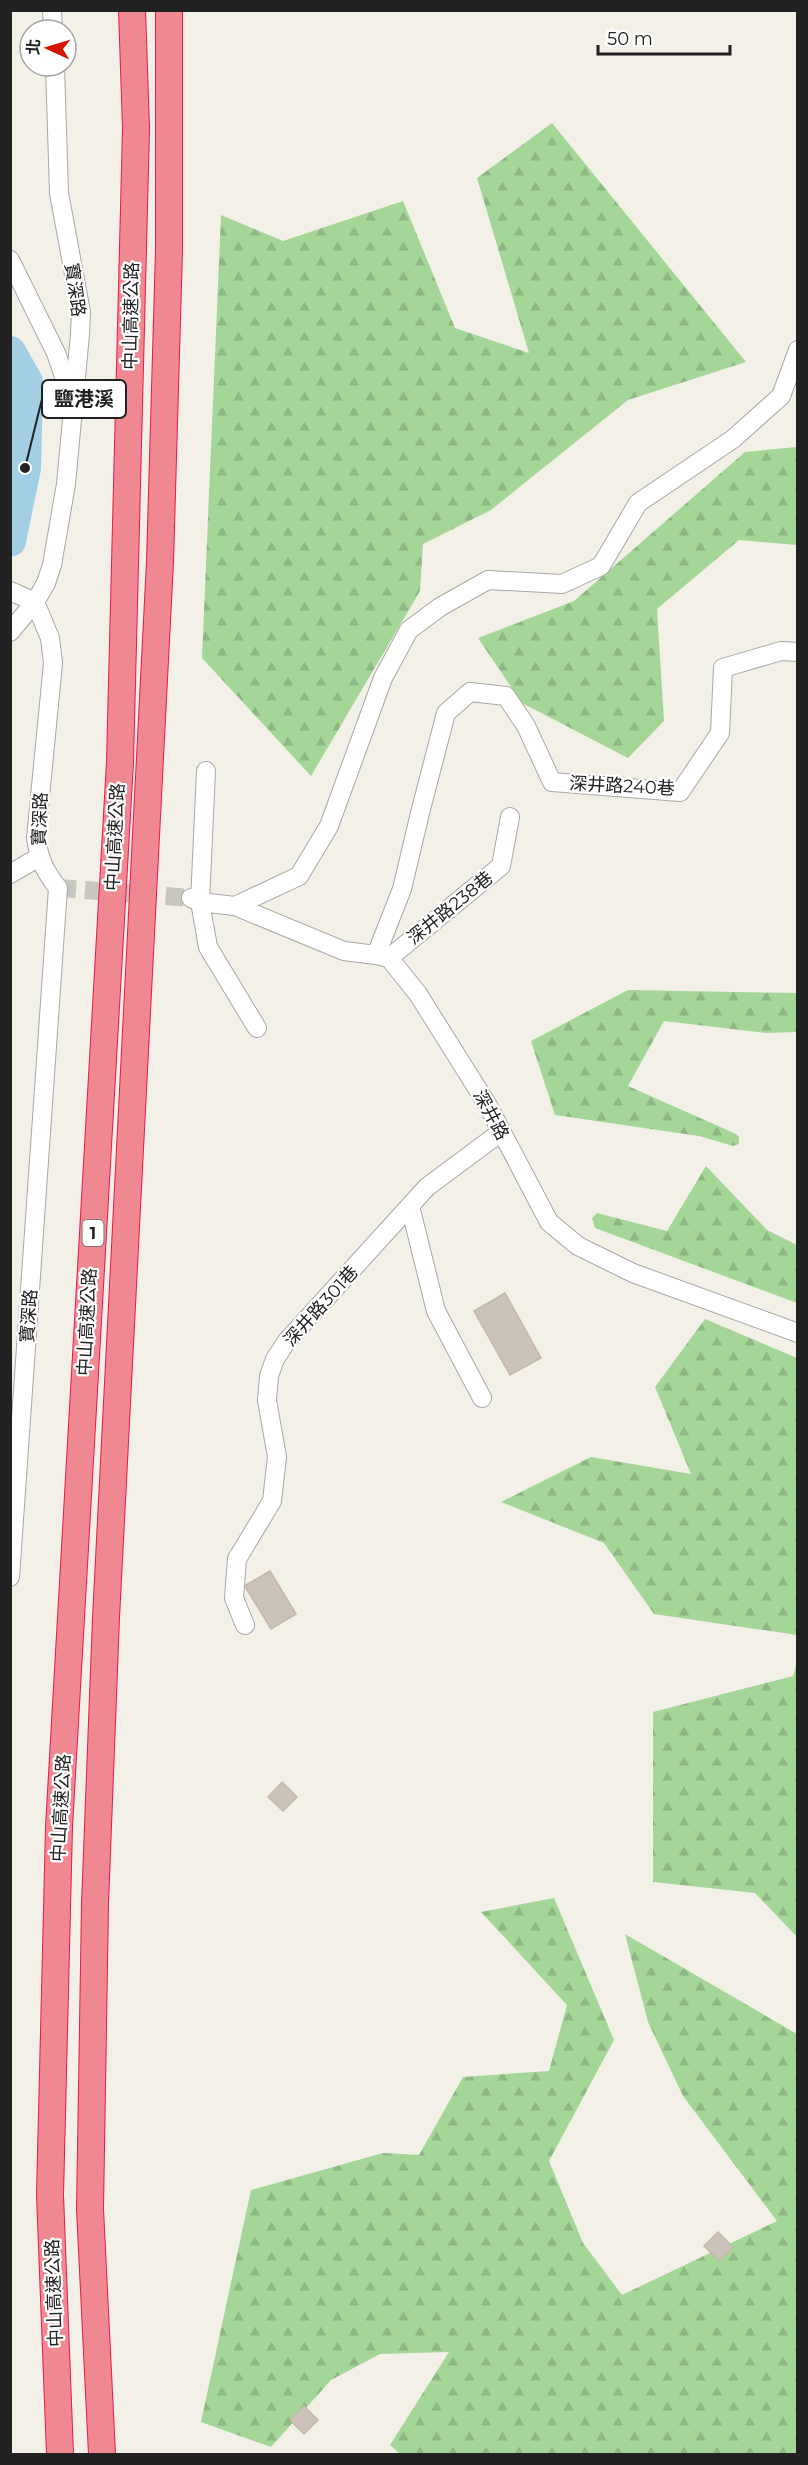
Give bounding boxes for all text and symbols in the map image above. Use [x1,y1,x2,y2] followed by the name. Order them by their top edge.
[18,18,78,78] north arrow
[598,18,730,56] scale bar
[607,28,653,50] text: 50 m
[23,38,44,56] text: 北
[60,262,90,318] street label: 寶深路
[119,262,143,370] street label: 中山高速公路
[42,380,126,418] callout: 鹽港溪
[54,387,114,411] text: 鹽港溪
[569,772,675,800] street label: 深井路240巷
[101,782,129,892] street label: 中山高速公路
[28,792,52,846] street label: 寶深路
[403,867,497,949] street label: 深井路238巷
[468,1086,514,1144] street label: 深井路
[82,1220,104,1246] road number: 1
[279,1261,363,1351] street label: 深井路301巷
[73,1267,101,1377] street label: 中山高速公路
[16,1288,42,1344] street label: 寶深路
[47,1753,75,1863] street label: 中山高速公路
[41,2239,67,2347] street label: 中山高速公路

